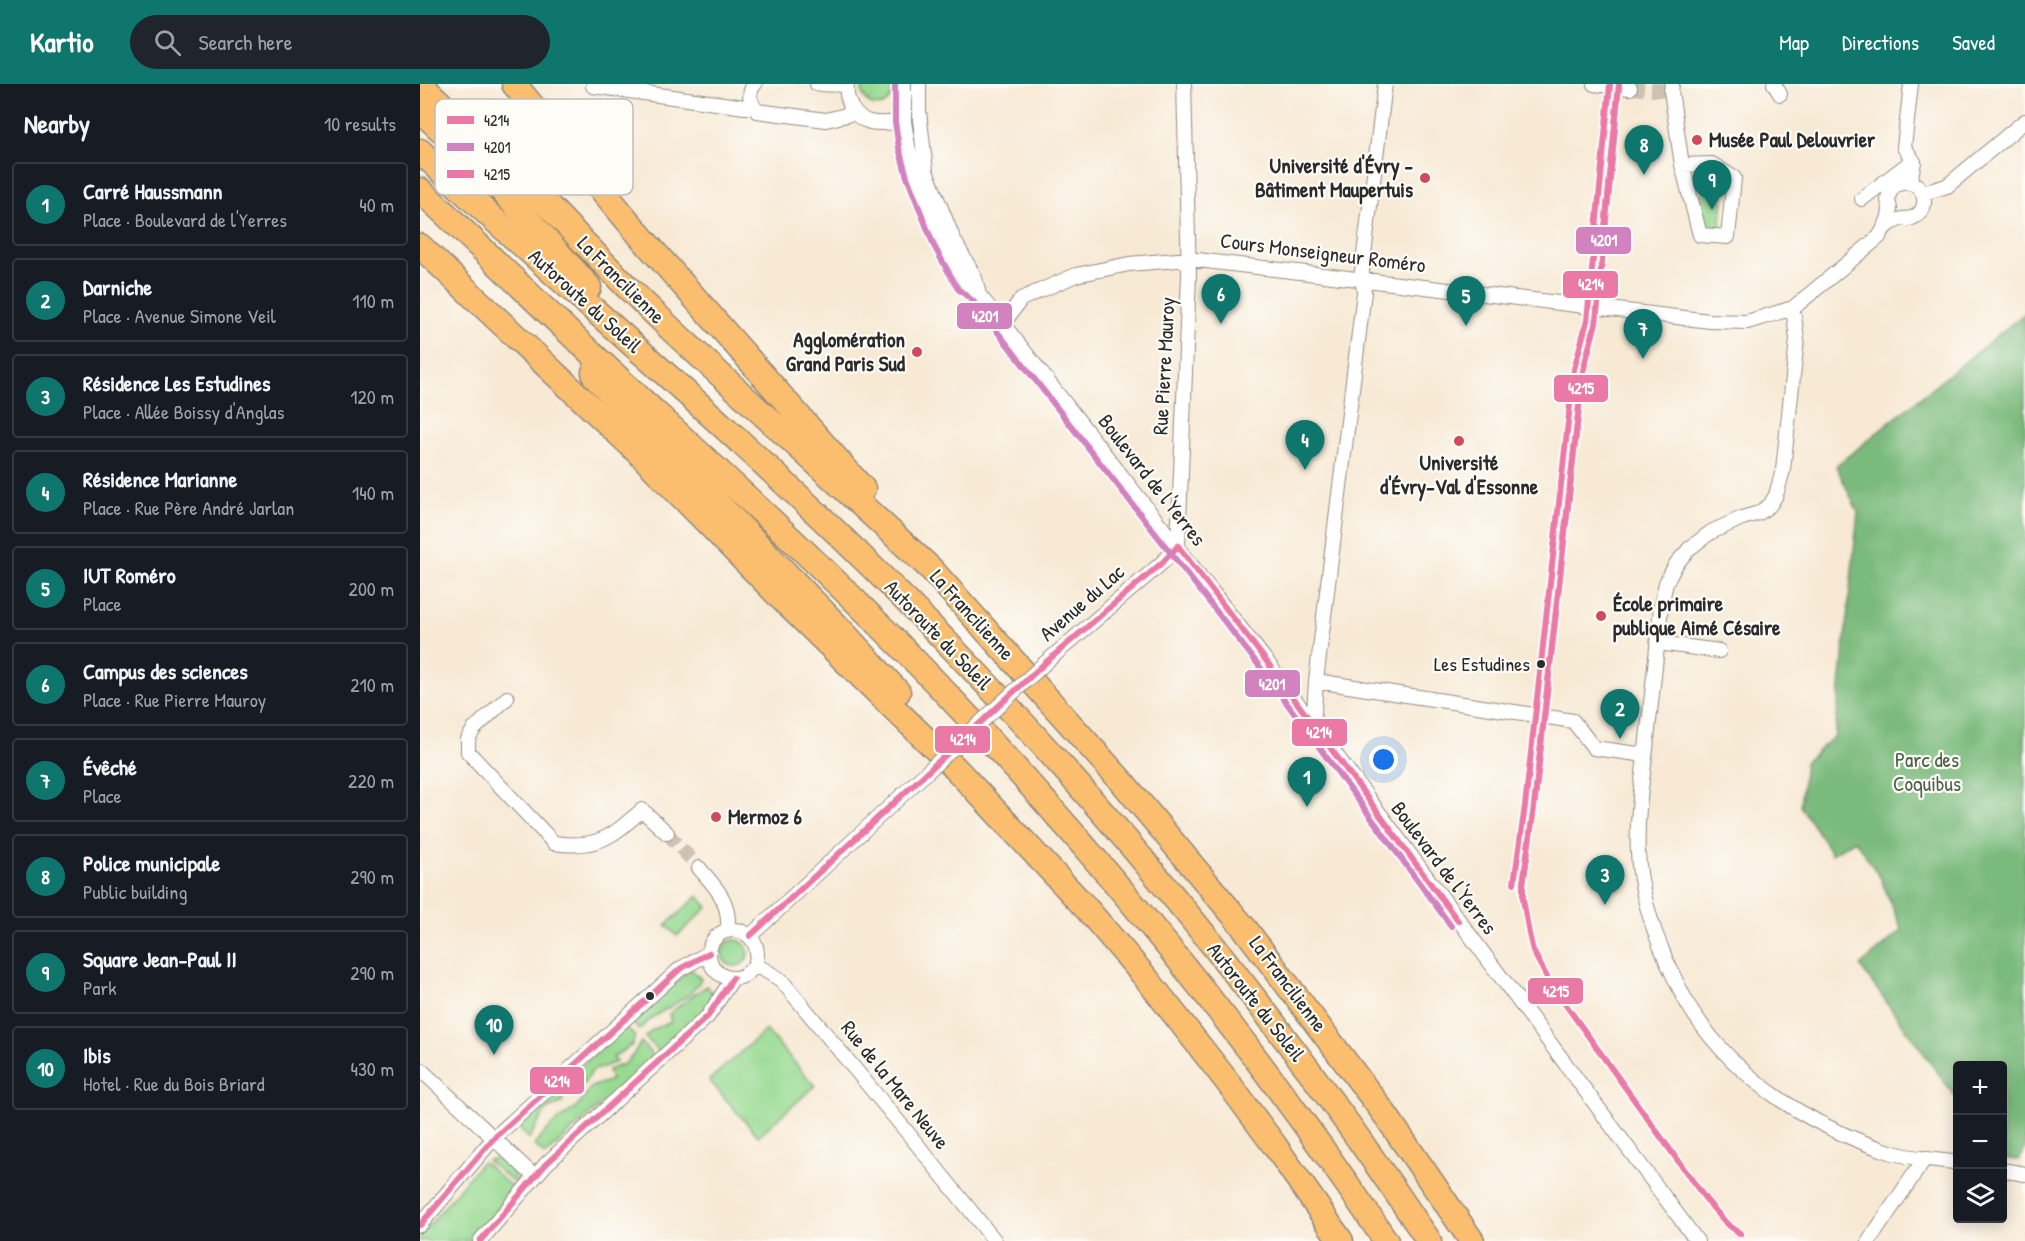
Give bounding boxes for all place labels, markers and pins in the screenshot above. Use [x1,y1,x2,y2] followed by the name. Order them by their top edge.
[1709,125,1876,154] place label: Musée Paul Delouvrier
[1624,126,1664,175] pin: 8
[1690,133,1704,147] marker: Musée Paul Delouvrier
[1255,151,1414,205] place label: Université d'Évry - Bâtiment Maupertuis
[1692,160,1732,210] pin: 9
[1418,171,1432,185] marker: Université d'Évry - Bâtiment Maupertuis
[1202,274,1240,324] pin: 6
[1446,276,1486,326] pin: 5
[1624,310,1662,359] pin: 7
[786,325,906,378] place label: Agglomération Grand Paris Sud
[910,345,924,359] marker: Agglomération Grand Paris Sud
[1286,420,1324,470] pin: 4
[1452,434,1466,448] marker: Université d'Évry-Val d'Essonne
[1380,448,1539,502] place label: Université d'Évry-Val d'Essonne
[1613,589,1781,643] place label: École primaire publique Aimé Césaire
[1594,609,1608,623] marker: École primaire publique Aimé Césaire
[1434,650,1530,677] place label: Les Estudines
[1535,658,1547,670] marker: Les Estudines
[1600,690,1640,739] pin: 2
[1288,758,1326,807] pin: 1
[728,802,802,831] place label: Mermoz 6
[709,810,723,824] marker: Mermoz 6
[1586,856,1624,905] pin: 3
[644,990,656,1002] unlabelled marker
[474,1006,514,1055] pin: 10

